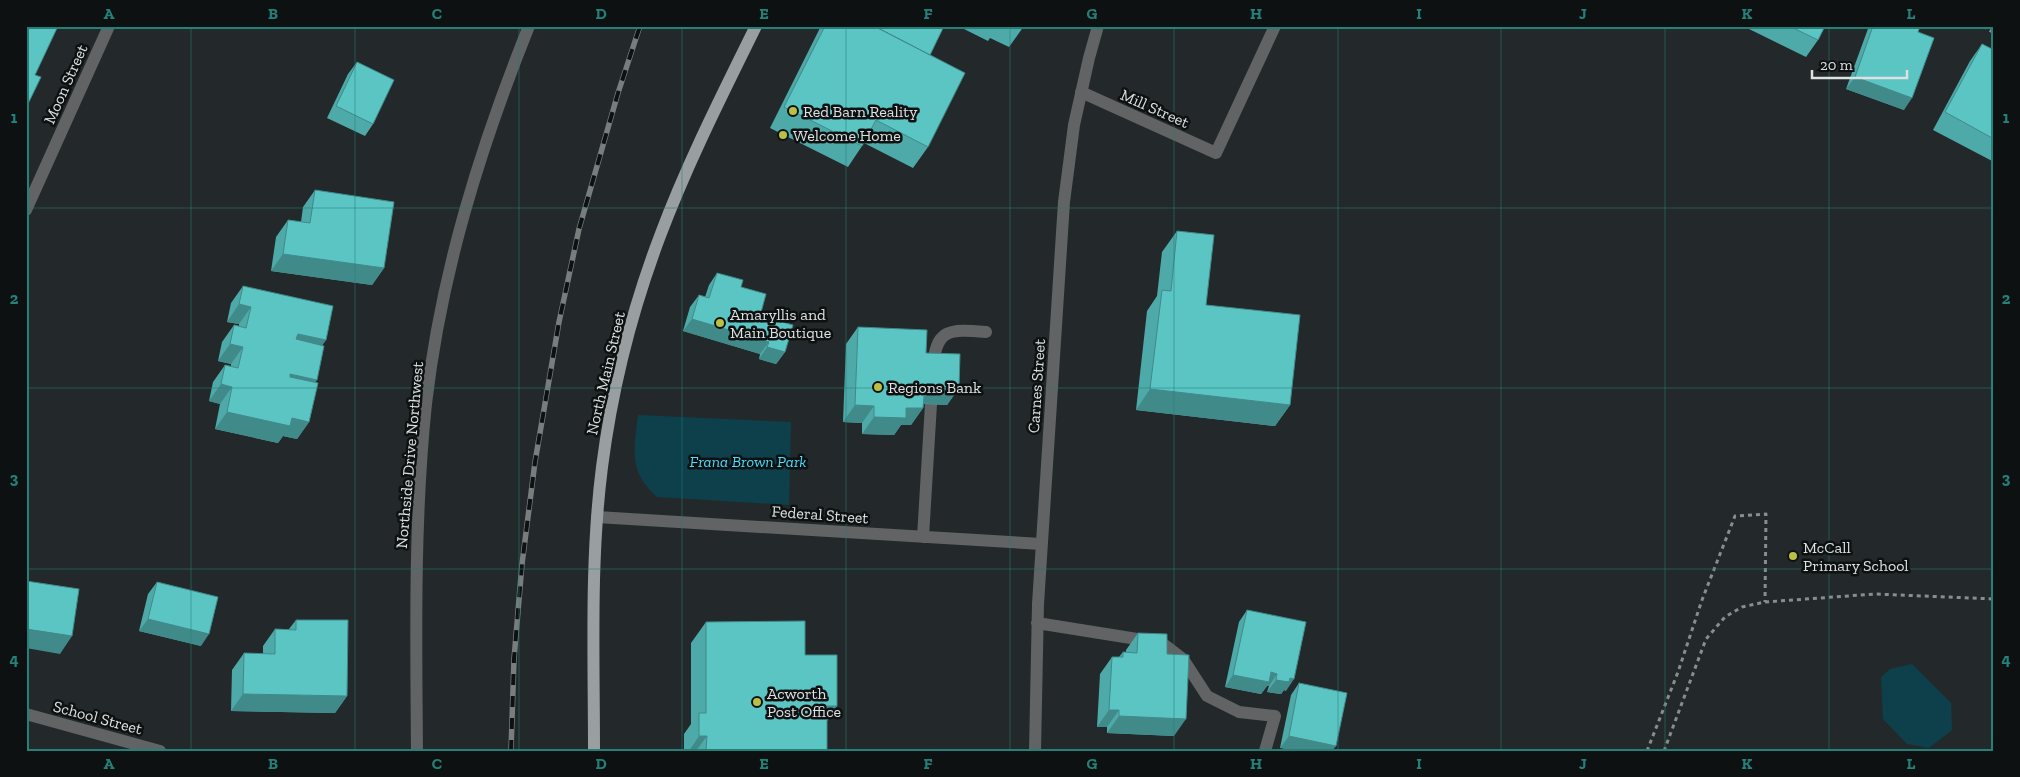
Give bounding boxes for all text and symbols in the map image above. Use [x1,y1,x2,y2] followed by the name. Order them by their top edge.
[104,4,115,23] text: A
[268,4,278,23] text: B
[432,4,442,23] text: C
[595,4,607,23] text: D
[759,4,769,23] text: E
[923,4,933,23] text: F
[1087,4,1098,23] text: G
[1250,4,1262,23] text: H
[1416,4,1422,23] text: I
[1579,4,1587,23] text: J
[1742,4,1753,23] text: K
[1907,4,1916,23] text: L
[39,41,91,127] street label: Moon Street
[1812,48,1908,80] scale bar
[1820,56,1853,74] text: 20 m
[1118,85,1192,132] street label: Mill Street
[803,102,918,121] place label: Red Barn Reality
[787,105,799,117] marker: Red Barn Reality
[11,108,18,127] text: 1
[2003,108,2010,127] text: 1
[793,126,901,145] place label: Welcome Home
[777,129,789,141] marker: Welcome Home
[10,289,19,308] text: 2
[2002,289,2011,308] text: 2
[730,305,831,342] place label: Amaryllis and Main Boutique
[582,310,629,437] street label: North Main Street
[714,317,726,329] marker: Amaryllis and Main Boutique
[1024,338,1049,434] street label: Carnes Street
[392,361,427,549] street label: Northside Drive Northwest
[888,378,982,397] place label: Regions Bank
[872,381,884,393] marker: Regions Bank
[689,452,807,471] park label: Frana Brown Park
[10,469,19,488] text: 3
[2002,469,2011,488] text: 3
[771,502,869,527] street label: Federal Street
[1803,538,1909,575] place label: McCall Primary School
[1787,550,1799,562] marker: McCall Primary School
[9,650,19,669] text: 4
[2001,650,2011,669] text: 4
[767,684,841,721] place label: Acworth Post Office
[51,696,144,738] street label: School Street
[751,696,763,708] marker: Acworth Post Office
[104,754,115,773] text: A
[268,754,278,773] text: B
[432,754,442,773] text: C
[595,754,607,773] text: D
[759,754,769,773] text: E
[923,754,933,773] text: F
[1087,754,1098,773] text: G
[1250,754,1262,773] text: H
[1416,754,1422,773] text: I
[1579,754,1587,773] text: J
[1742,754,1753,773] text: K
[1907,754,1916,773] text: L

